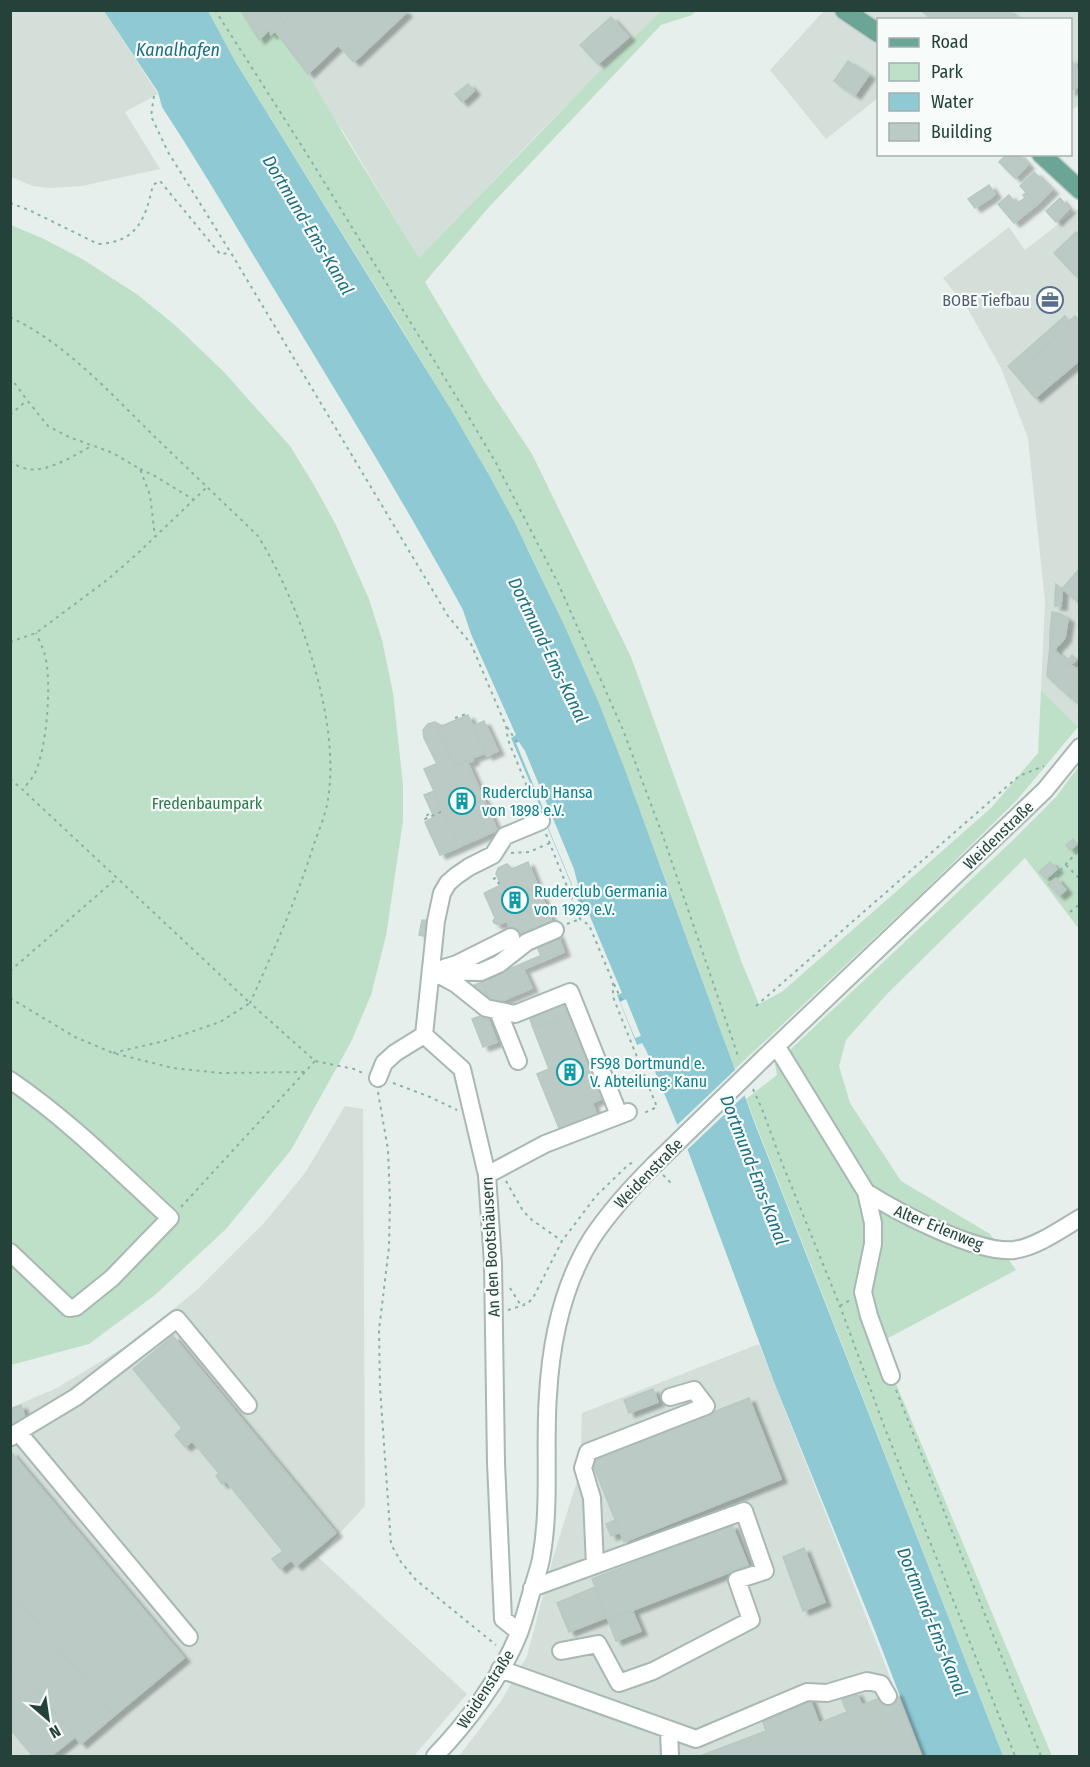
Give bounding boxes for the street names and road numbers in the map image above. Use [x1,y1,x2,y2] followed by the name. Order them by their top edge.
[959,797,1037,874] street label: Weidenstraße
[610,1134,687,1212] street label: Weidenstraße
[477,1176,504,1318] street label: An den Bootshäusern
[892,1201,986,1254] street label: Alter Erlenweg
[453,1646,518,1732] street label: Weidenstraße

